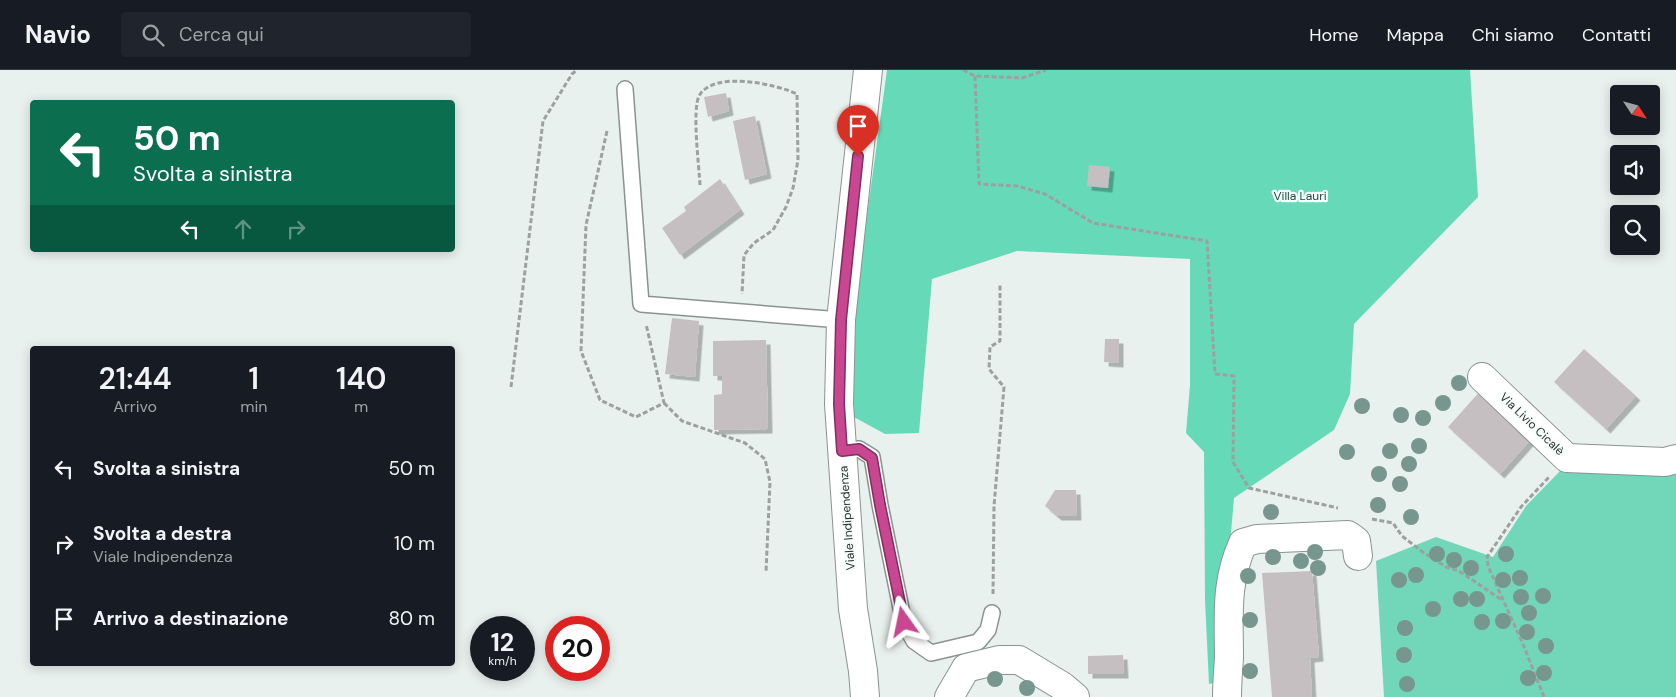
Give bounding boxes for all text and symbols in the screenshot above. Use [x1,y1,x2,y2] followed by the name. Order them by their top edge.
[121,12,471,57] search box
[25,19,91,50] text: Navio
[139,21,167,49] icon: search
[179,22,264,47] text: Cerca qui
[1309,23,1359,47] text: Home
[1387,23,1444,47] text: Mappa
[1472,23,1554,47] text: Chi siamo
[1582,23,1651,47] text: Contatti
[1610,85,1660,135] north arrow
[1610,85,1660,255] map controls
[837,105,879,156] pin
[844,112,872,140] icon: arrive
[133,115,221,161] text: 50 m
[50,120,115,185] icon: left
[1610,145,1660,195] button: sound
[133,159,293,188] text: Svolta a sinistra
[1273,188,1327,204] park label: Villa Lauri
[1610,205,1660,255] button: search
[176,215,204,243] icon: left
[229,215,257,243] icon: ahead
[282,215,310,243] icon: right
[98,359,172,398] text: 21:44
[249,359,259,398] text: 1
[336,359,386,398] text: 140
[1496,389,1568,459] street label: Via Livio Cicalè
[113,396,157,417] text: Arrivo
[240,396,267,417] text: min
[354,396,368,417] text: m
[50,455,78,483] icon: left
[93,456,240,481] text: Svolta a sinistra
[388,456,435,481] text: 50 m
[835,465,859,571] street label: Viale Indipendenza
[93,521,232,546] text: Svolta a destra
[50,530,78,558] icon: right
[394,531,435,556] text: 10 m
[93,546,233,567] text: Viale Indipendenza
[877,595,929,647] position arrow
[50,605,78,633] icon: arrive
[93,606,288,631] text: Arrivo a destinazione
[388,606,435,631] text: 80 m
[545,616,610,681] speed limit sign: 20
[491,626,514,659] text: 12
[488,653,517,669] text: km/h

